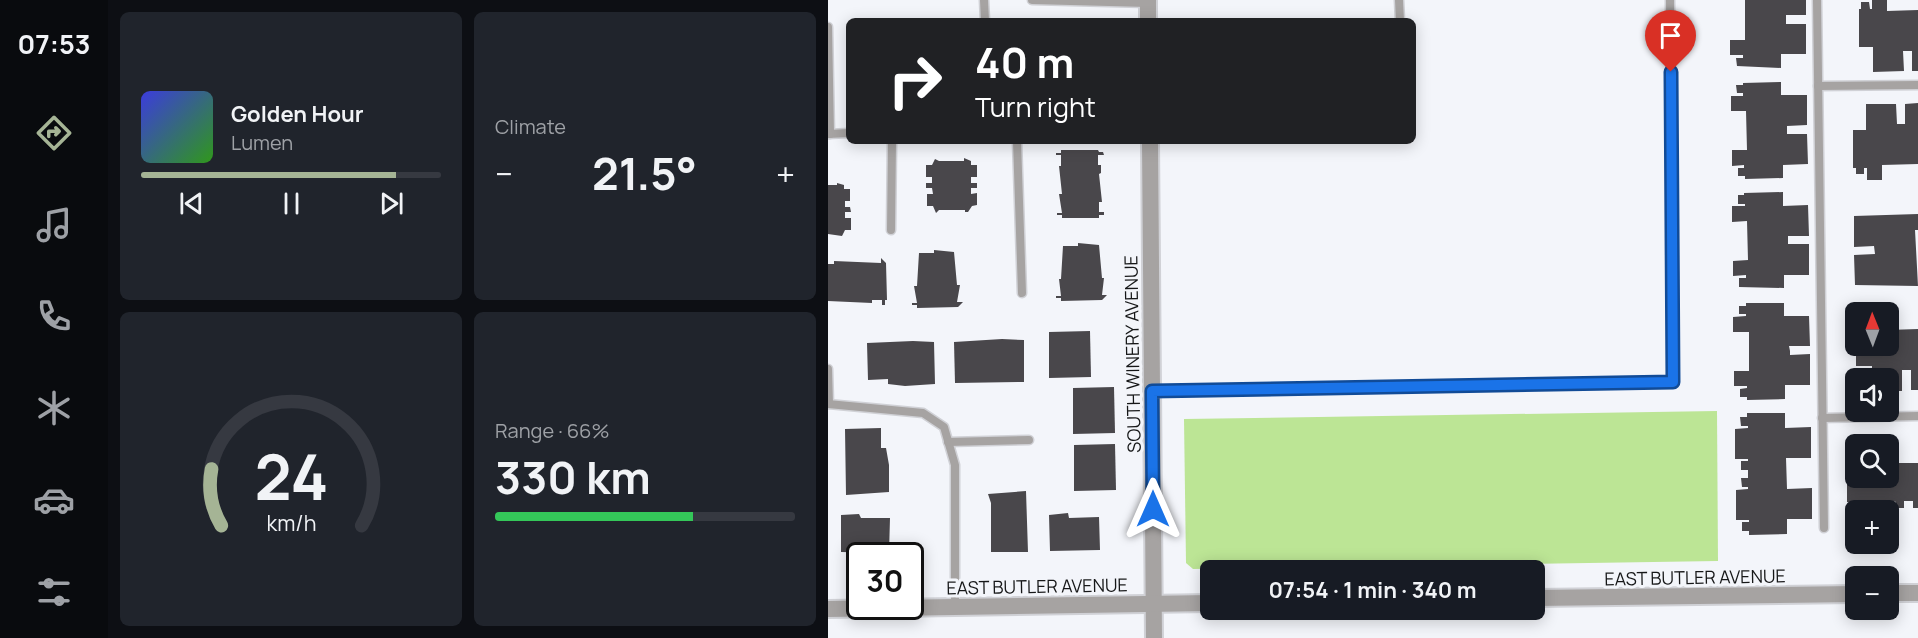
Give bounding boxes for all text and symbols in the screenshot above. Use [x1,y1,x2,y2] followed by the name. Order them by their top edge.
[1645,10,1696,72] pin
[1654,19,1687,52] icon: arrive
[18,25,90,62] text: 07:53
[975,33,1074,91] text: 40 m
[876,42,954,120] icon: right
[975,88,1096,125] text: Turn right
[231,99,364,129] text: Golden Hour
[33,112,75,154] icon: directions
[495,113,566,140] text: Climate
[231,129,293,156] text: Lumen
[592,142,697,204] text: 21.5°
[495,151,513,196] text: −
[776,151,795,196] text: +
[175,187,208,220] icon: previous
[275,187,308,220] icon: pause
[375,187,408,220] icon: next
[33,204,75,246] icon: music
[1118,255,1146,453] street label: SOUTH WINERY AVENUE
[33,295,75,337] icon: phone
[1845,302,1899,356] north arrow
[1845,302,1899,620] map controls
[1845,368,1899,422] button: sound
[33,387,75,429] icon: climate
[495,417,610,444] text: Range · 66%
[254,433,328,519] text: 24
[1845,434,1899,488] button: search
[495,446,651,508] text: 330 km
[1121,477,1185,541] position arrow
[33,479,75,521] icon: car
[1845,500,1899,554] button: +
[266,508,316,537] text: km/h
[846,542,924,620] speed limit sign: 30
[1604,563,1786,591] street label: EAST BUTLER AVENUE
[1845,566,1899,620] button: −
[33,571,75,613] icon: filters
[946,572,1128,600] street label: EAST BUTLER AVENUE
[1269,575,1476,605] text: 07:54 · 1 min · 340 m

